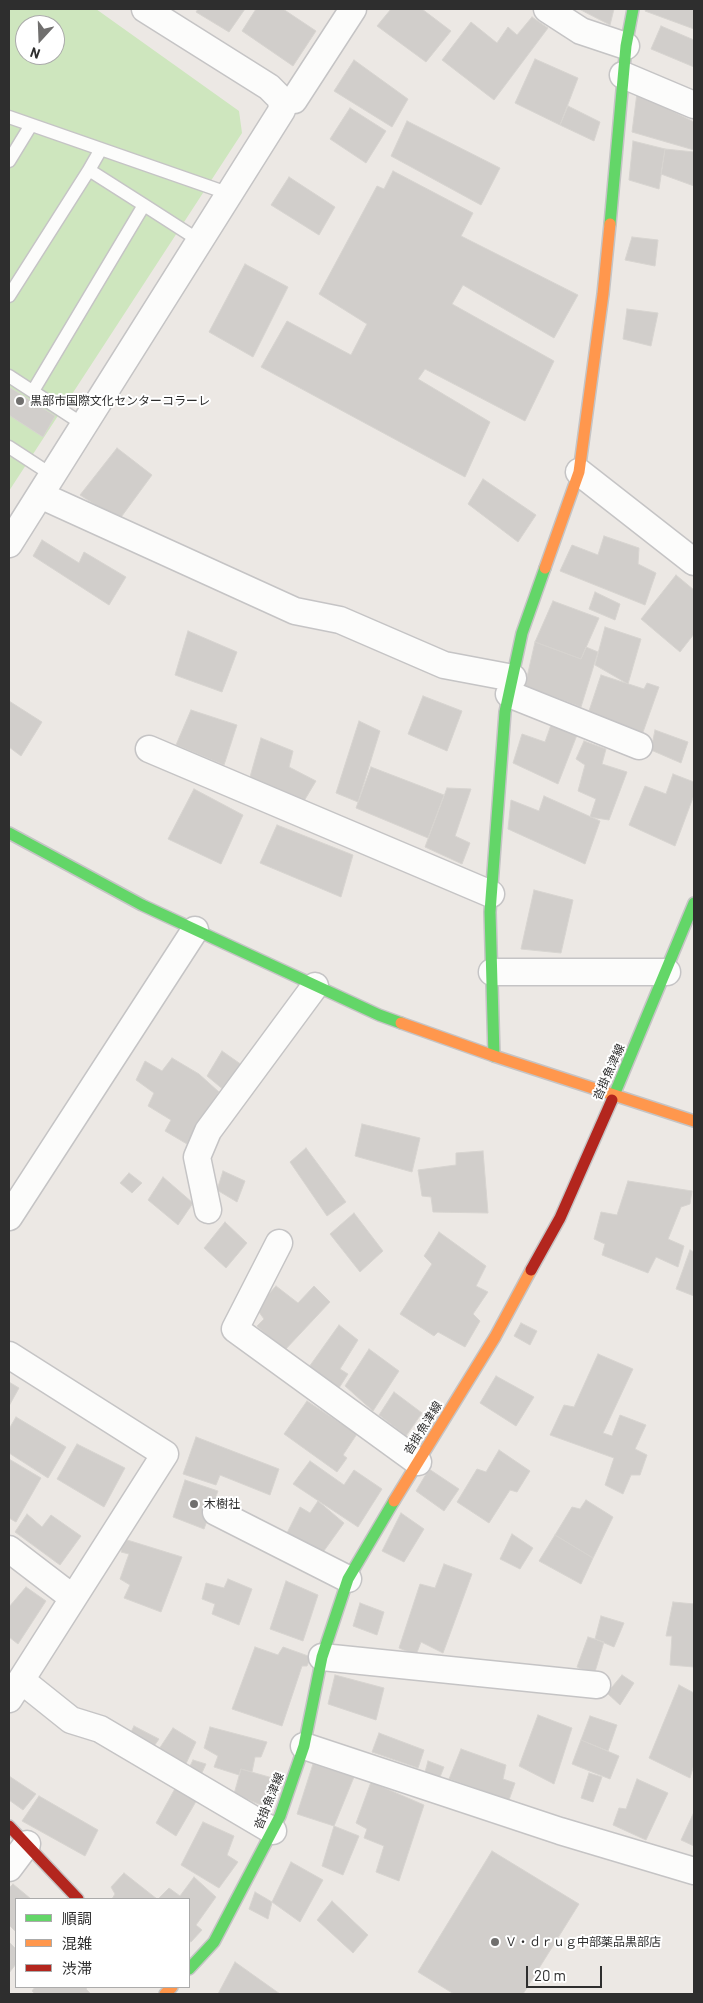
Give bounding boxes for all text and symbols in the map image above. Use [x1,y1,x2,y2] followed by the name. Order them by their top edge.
[15,15,65,65] north arrow
[28,44,42,63] text: N
[30,394,210,408] place label: 黒部市国際文化センターコラーレ
[14,395,26,407] marker: 黒部市国際文化センターコラーレ
[590,1042,628,1102] street label: 沓掛魚津線
[401,1399,445,1457] street label: 沓掛魚津線
[204,1497,240,1511] place label: 木樹社
[188,1498,200,1510] marker: 木樹社
[251,1770,287,1832] street label: 沓掛魚津線
[15,1898,190,1988] legend
[62,1909,92,1927] text: 順調
[62,1934,92,1952] text: 混雑
[505,1935,661,1949] place label: Ｖ・ｄｒｕｇ中部薬品黒部店
[489,1936,501,1948] marker: Ｖ・ｄｒｕｇ中部薬品黒部店
[528,1956,604,1988] scale bar
[62,1959,92,1977] text: 渋滞
[534,1966,566,1984] text: 20 m

